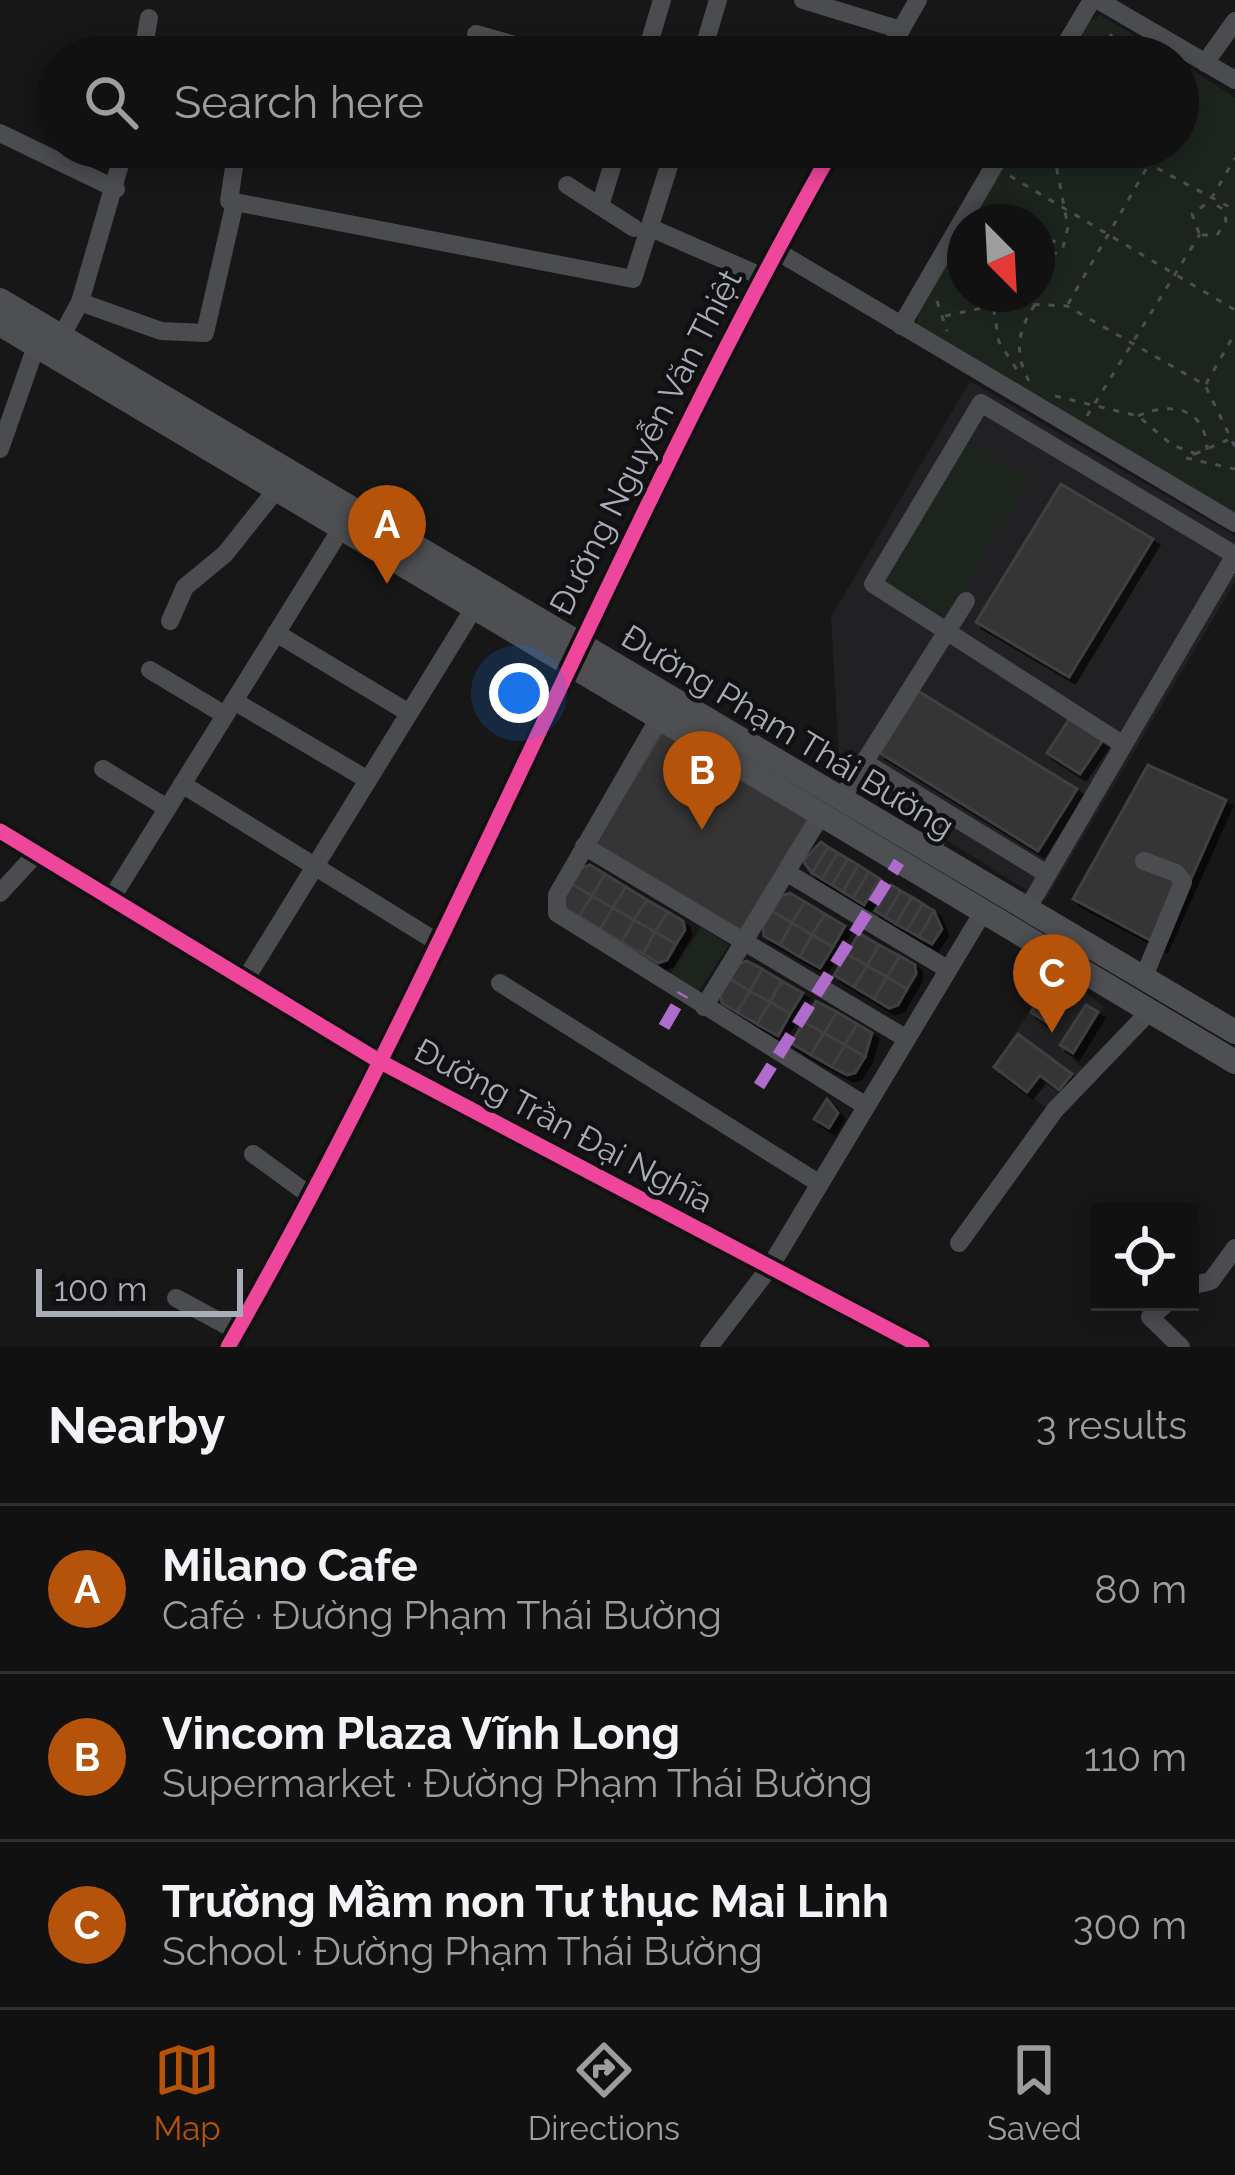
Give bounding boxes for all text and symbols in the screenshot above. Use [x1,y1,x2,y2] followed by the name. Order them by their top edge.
[36,36,1199,168] search box
[78,69,144,135] icon: search
[174,76,424,129] text: Search here
[947,204,1055,312] north arrow
[541,263,750,621] street label: Đường Nguyễn Văn Thiệt
[348,485,426,584] pin: A
[614,616,962,846] street label: Đường Phạm Thái Bường
[489,663,549,723] your location
[663,731,741,830] pin: B
[1013,934,1091,1033] pin: C
[408,1030,719,1221] street label: Đường Trần Đại Nghĩa
[1091,1203,1199,1311] map controls
[1091,1203,1199,1311] button: locate
[36,1263,243,1316] scale bar
[54,1270,147,1309] text: 100 m
[48,1395,225,1455] text: Nearby
[1036,1402,1187,1448] text: 3 results
[162,1539,418,1592] text: Milano Cafe
[74,1566,100,1612] text: A
[1094,1566,1187,1612] text: 80 m
[162,1592,722,1638] text: Café · Đường Phạm Thái Bường
[162,1707,680,1760] text: Vincom Plaza Vĩnh Long
[74,1734,100,1780] text: B
[1084,1734,1187,1780] text: 110 m
[162,1760,873,1806] text: Supermarket · Đường Phạm Thái Bường
[162,1875,889,1928] text: Trường Mầm non Tư thục Mai Linh
[74,1902,100,1948] text: C
[1073,1902,1187,1948] text: 300 m
[162,1928,763,1974] text: School · Đường Phạm Thái Bường
[154,2037,221,2148] tab: Map
[528,2037,680,2148] tab: Directions
[987,2037,1081,2148] tab: Saved

